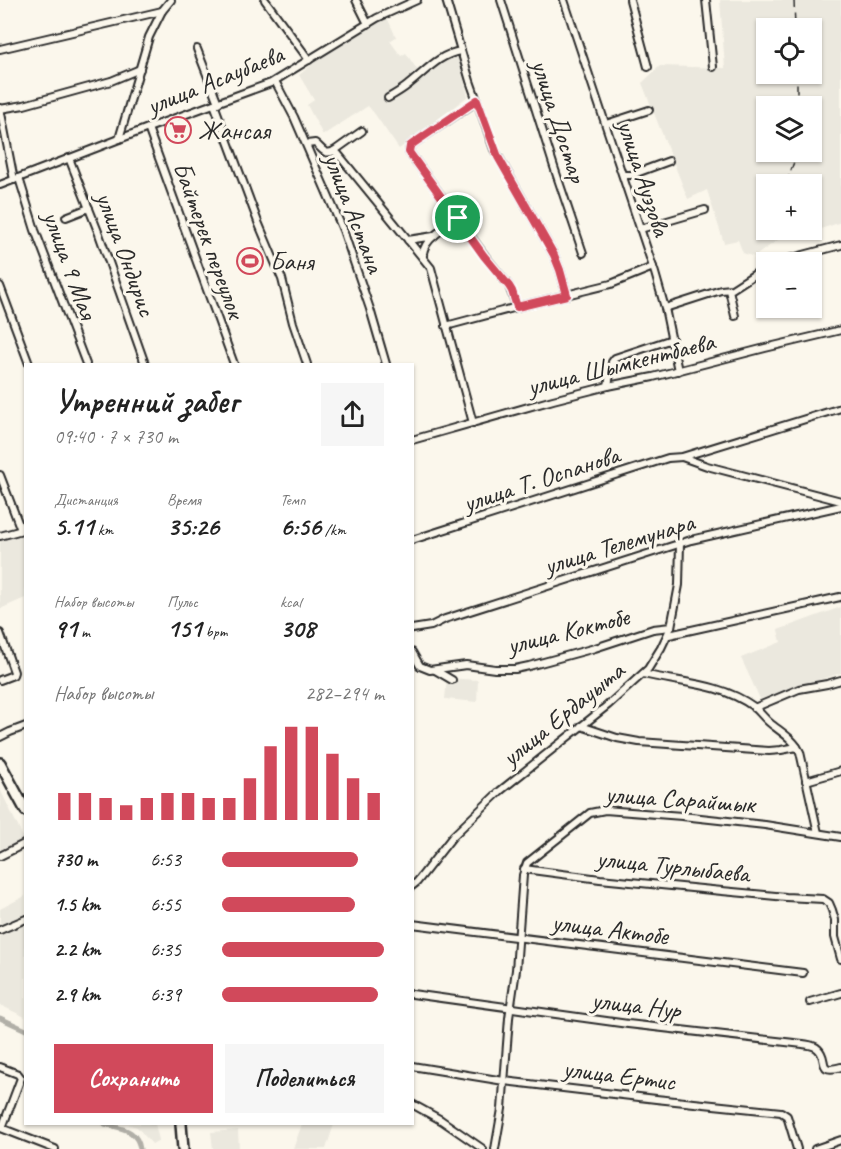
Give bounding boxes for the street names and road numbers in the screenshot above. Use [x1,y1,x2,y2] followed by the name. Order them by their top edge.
[140,37,290,123] street label: улица Асаубаева
[523,53,595,189] street label: улица Достар
[608,114,679,242] street label: улица Ауэзова
[315,147,392,279] street label: улица Астана
[165,157,253,325] street label: Байтерек переулок
[88,186,164,322] street label: улица Ондирис
[35,205,105,325] street label: улица 9 Мая
[522,324,720,404] street label: улица Шымкентбаева
[457,438,626,520] street label: улица Т. Оспанова
[538,505,699,583] street label: улица Телемунара
[502,600,634,663] street label: улица Коктобе
[493,653,632,775] street label: улица Ердауыта
[602,777,758,821] street label: улица Сарайшык
[593,841,753,891] street label: улица Турлыбаева
[548,905,672,953] street label: улица Актобе
[588,983,684,1027] street label: улица Нур
[559,1052,678,1098] street label: улица Ертис

